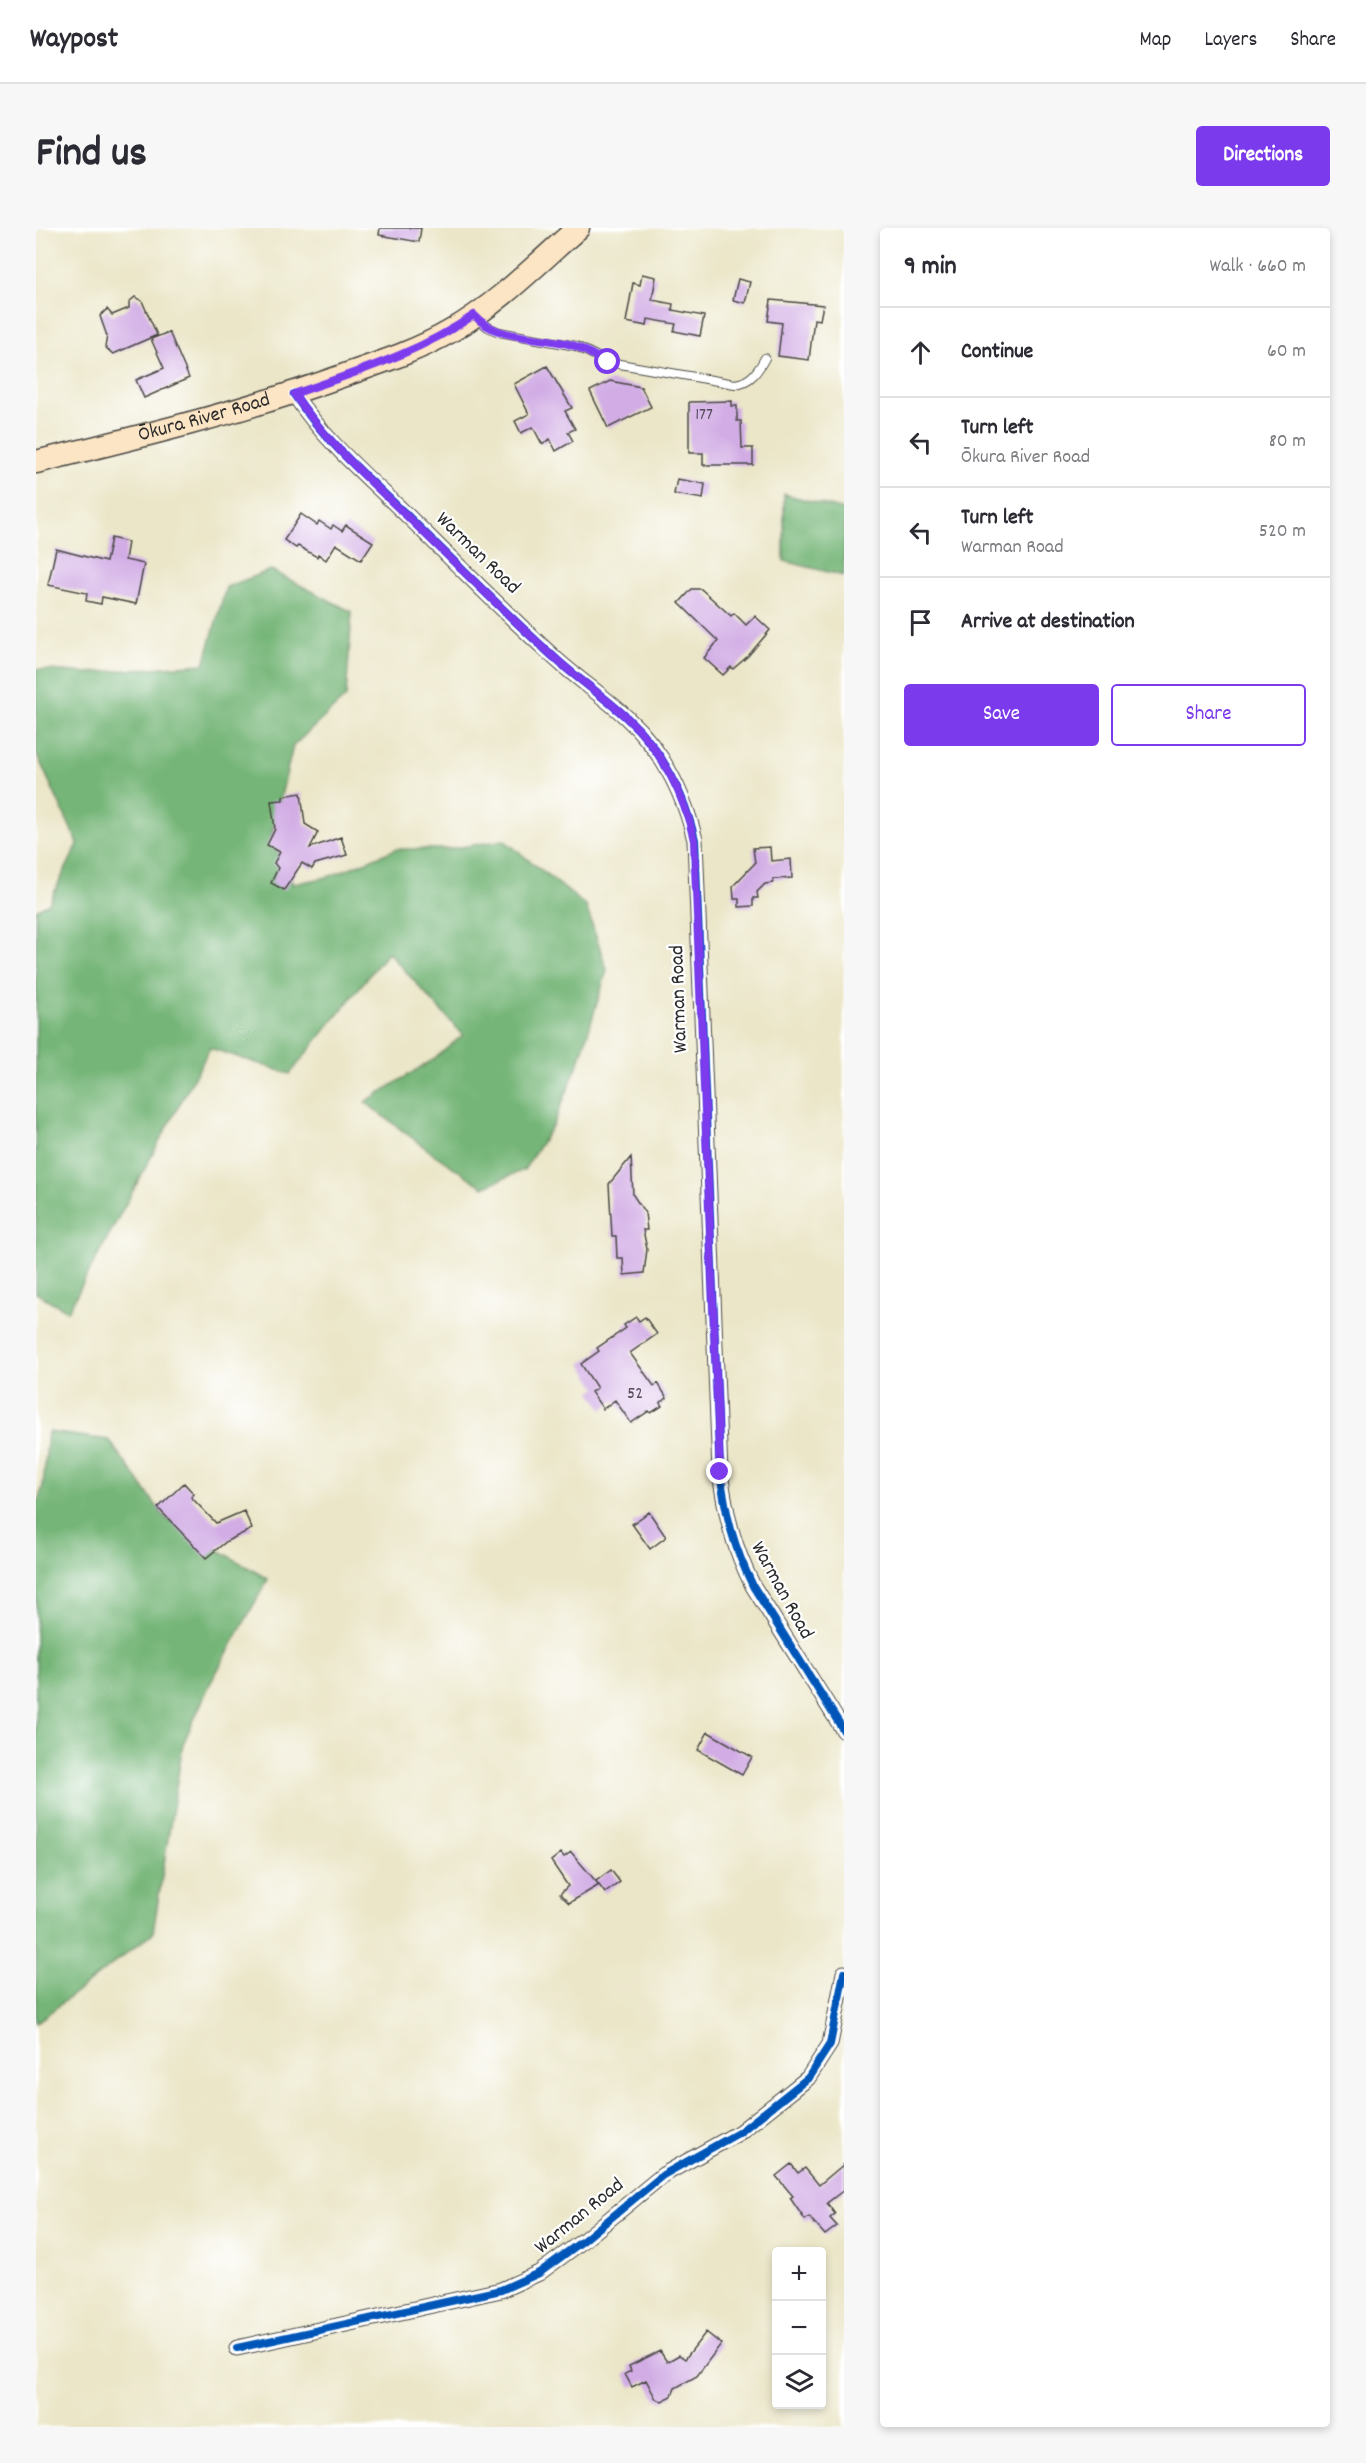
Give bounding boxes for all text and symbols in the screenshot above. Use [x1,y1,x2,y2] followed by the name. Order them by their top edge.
[30,21,118,61] text: Waypost
[1140,26,1171,56] text: Map
[1204,26,1257,56] text: Layers
[1290,26,1336,56] text: Share
[36,126,147,186] text: Find us
[1196,126,1330,186] button: Directions
[904,249,957,286] text: 9 min
[1210,253,1306,281] text: Walk · 660 m
[904,336,937,369] icon: ahead
[961,337,1033,368] text: Continue
[1267,338,1306,366] text: 60 m
[594,348,620,374] route start
[135,386,274,451] street label: Ōkura River Road
[695,403,713,428] house number: 177
[961,413,1033,444] text: Turn left
[904,426,937,459] icon: left
[1269,428,1306,456] text: 80 m
[961,444,1090,472] text: Ōkura River Road
[961,503,1033,534] text: Turn left
[428,506,526,602] street label: Warman Road
[904,516,937,549] icon: left
[1259,518,1306,546] text: 520 m
[961,534,1064,562] text: Warman Road
[904,606,937,639] icon: arrive
[961,607,1135,638] text: Arrive at destination
[904,684,1099,746] button: Save
[1111,684,1306,746] button: Share
[663,945,697,1053] street label: Warman Road
[627,1382,643,1407] house number: 52
[706,1458,732,1484] route end
[742,1537,820,1645] street label: Warman Road
[529,2171,631,2263] street label: Warman Road
[772,2247,826,2409] map controls
[772,2247,826,2301] button: +
[772,2301,826,2355] button: −
[772,2355,826,2409] button: layers

